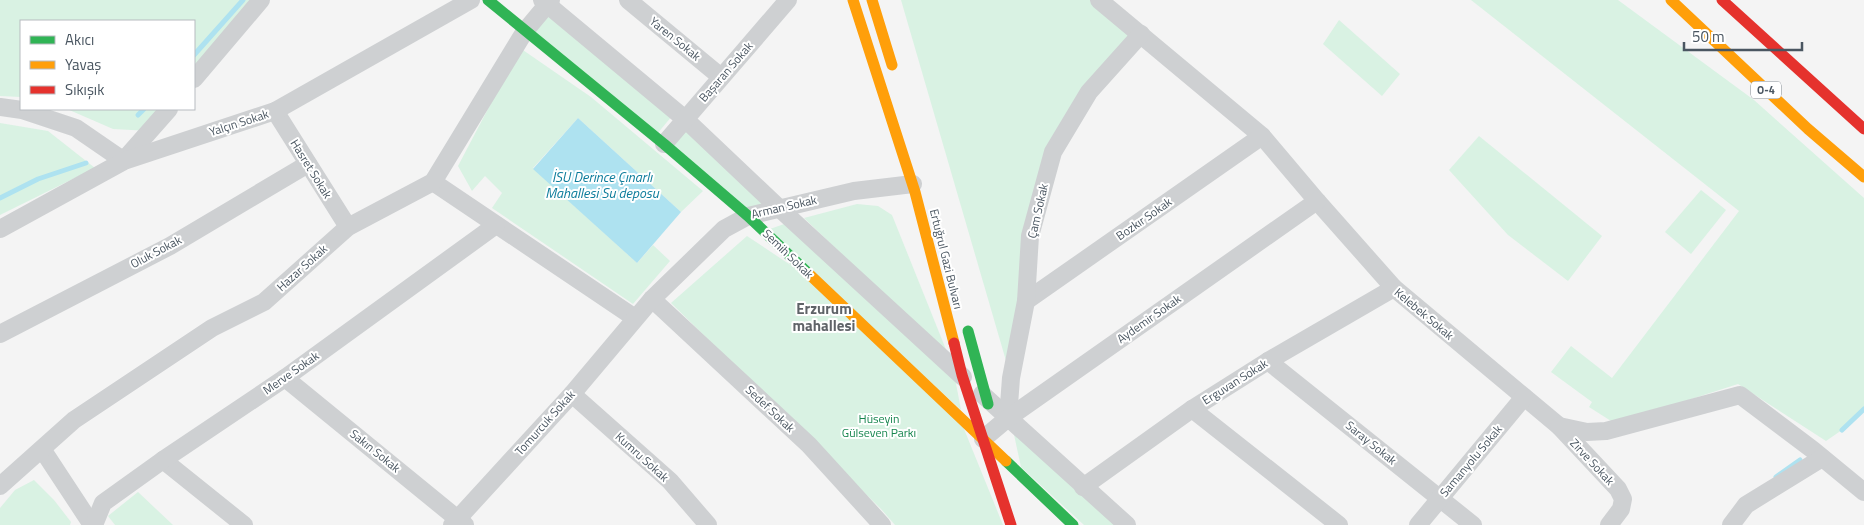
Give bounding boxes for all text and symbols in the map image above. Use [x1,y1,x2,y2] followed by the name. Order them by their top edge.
[646,12,705,65] street label: Yaren Sokak
[20,20,195,110] legend
[1684,20,1802,52] scale bar
[1692,25,1725,48] text: 50 m
[65,28,94,51] text: Akıcı
[694,37,757,106] street label: Başaran Sokak
[65,53,101,76] text: Yavaş
[65,78,104,101] text: Sıkışık
[1751,82,1781,98] road number: O-4
[207,104,271,141] street label: Yalçın Sokak
[286,135,337,202] street label: Hasret Sokak
[545,166,660,203] water label: İSU Derince Çınarlı Mahallesi Su deposu
[1022,181,1053,240] street label: Çam Sokak
[749,190,819,223] street label: Arman Sokak
[1112,192,1176,245] street label: Bozkır Sokak
[925,207,968,311] street label: Ertuğrul Gazi Bulvarı
[759,224,818,283] street label: Semih Sokak
[127,230,185,273] street label: Oluk Sokak
[272,239,331,296] street label: Hazar Sokak
[1390,283,1458,344] street label: Kelebek Sokak
[1113,289,1185,348] street label: Aydemir Sokak
[793,297,855,337] district label: Erzurum mahallesi
[259,346,323,399] street label: Merve Sokak
[1198,354,1271,409] street label: Erguvan Sokak
[741,381,800,437] street label: Sedef Sokak
[510,386,579,460] street label: Tomurcuk Sokak
[842,409,916,442] park label: Hüseyin Gülseven Parkı
[1341,416,1401,469] street label: Saray Sokak
[1435,420,1507,501] street label: Samanyolu Sokak
[346,424,405,477] street label: Sakın Sokak
[611,427,674,486] street label: Kumru Sokak
[1566,434,1619,489] street label: Zirve Sokak

